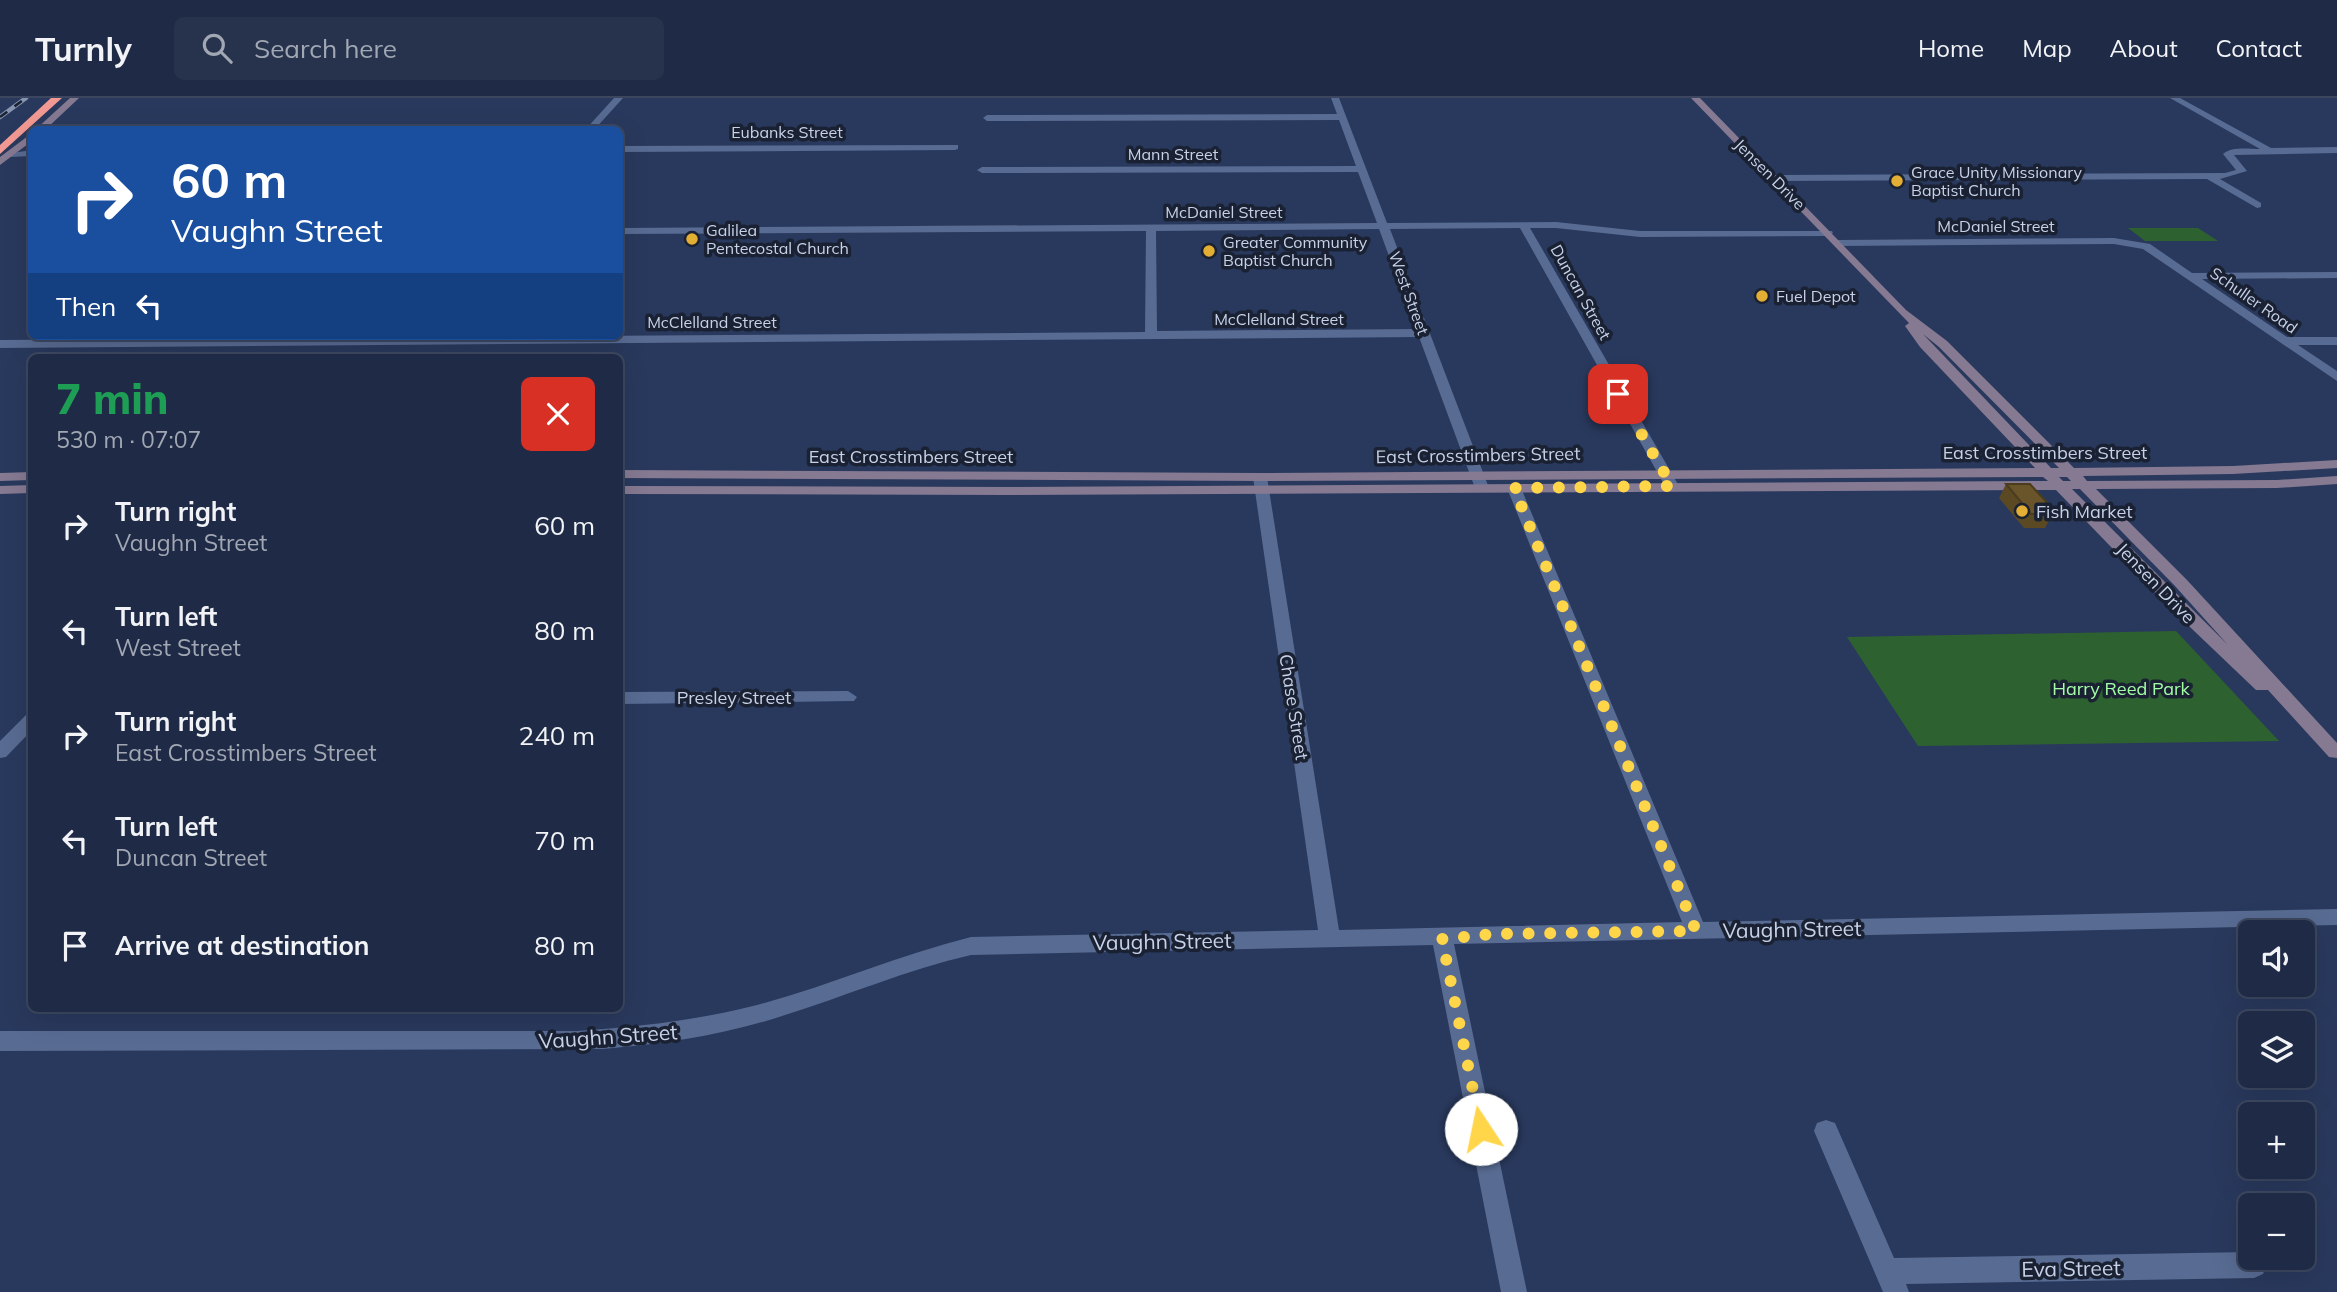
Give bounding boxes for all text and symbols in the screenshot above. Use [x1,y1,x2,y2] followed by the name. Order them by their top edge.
[174,17,664,80] search box
[35,28,132,69] text: Turnly
[198,29,236,67] icon: search
[254,32,397,65] text: Search here
[1918,33,1984,63] text: Home
[2022,33,2072,63] text: Map
[2110,33,2178,63] text: About
[2216,33,2302,63] text: Contact
[731,122,843,142] street label: Eubanks Street
[1730,134,1810,214] street label: Jensen Drive
[1128,144,1219,164] street label: Mann Street
[171,149,287,210] text: 60 m
[56,154,147,245] icon: right
[1911,162,2083,200] place label: Grace Unity Missionary Baptist Church
[1889,173,1905,189] marker: Grace Unity Missionary Baptist Church
[1165,202,1283,222] street label: McDaniel Street
[171,210,383,250] text: Vaughn Street
[1937,216,2055,236] street label: McDaniel Street
[706,220,849,258] place label: Galilea Pentecostal Church
[684,231,700,247] marker: Galilea Pentecostal Church
[1223,232,1368,270] place label: Greater Community Baptist Church
[1547,241,1616,343] street label: Duncan Street
[1201,243,1217,259] marker: Greater Community Baptist Church
[1385,248,1433,338] street label: West Street
[2206,263,2302,337] street label: Schuller Road
[1776,286,1856,306] place label: Fuel Depot
[130,287,168,325] icon: left
[1754,288,1770,304] marker: Fuel Depot
[56,290,116,323] text: Then
[1214,309,1344,329] street label: McClelland Street
[647,312,777,332] street label: McClelland Street
[1588,364,1648,424] pin
[56,372,169,425] text: 7 min
[1599,375,1637,413] icon: arrive
[521,377,595,451] button: close
[56,425,201,454] text: 530 m · 07:07
[1943,441,2147,464] street label: East Crosstimbers Street
[1375,442,1581,468] street label: East Crosstimbers Street
[809,445,1013,468] street label: East Crosstimbers Street
[115,495,236,528] text: Turn right
[2036,500,2132,523] place label: Fish Market
[2014,503,2030,519] marker: Fish Market
[56,507,94,545] icon: right
[534,509,595,542] text: 60 m
[115,528,267,557] text: Vaughn Street
[2112,538,2200,628] street label: Jensen Drive
[115,600,217,633] text: Turn left
[56,612,94,650] icon: left
[534,614,595,647] text: 80 m
[115,633,241,662] text: West Street
[1274,652,1314,762] street label: Chase Street
[2052,677,2191,700] park label: Harry Reed Park
[677,686,791,709] street label: Presley Street
[115,705,236,738] text: Turn right
[56,717,94,755] icon: right
[519,719,595,752] text: 240 m
[115,738,377,767] text: East Crosstimbers Street
[115,810,217,843] text: Turn left
[56,822,94,860] icon: left
[534,824,595,857] text: 70 m
[115,843,267,872] text: Duncan Street
[1722,915,1862,943] street label: Vaughn Street
[2238,920,2315,1270] map controls
[2238,920,2315,997] button: sound
[56,927,94,965] icon: arrive
[1092,927,1232,955] street label: Vaughn Street
[115,929,370,962] text: Arrive at destination
[534,929,595,962] text: 80 m
[2238,1011,2315,1088] button: layers
[538,1018,678,1054] street label: Vaughn Street
[1444,1092,1518,1166] position arrow
[2238,1102,2315,1179] button: +
[2238,1193,2315,1270] button: −
[2021,1254,2121,1282] street label: Eva Street

